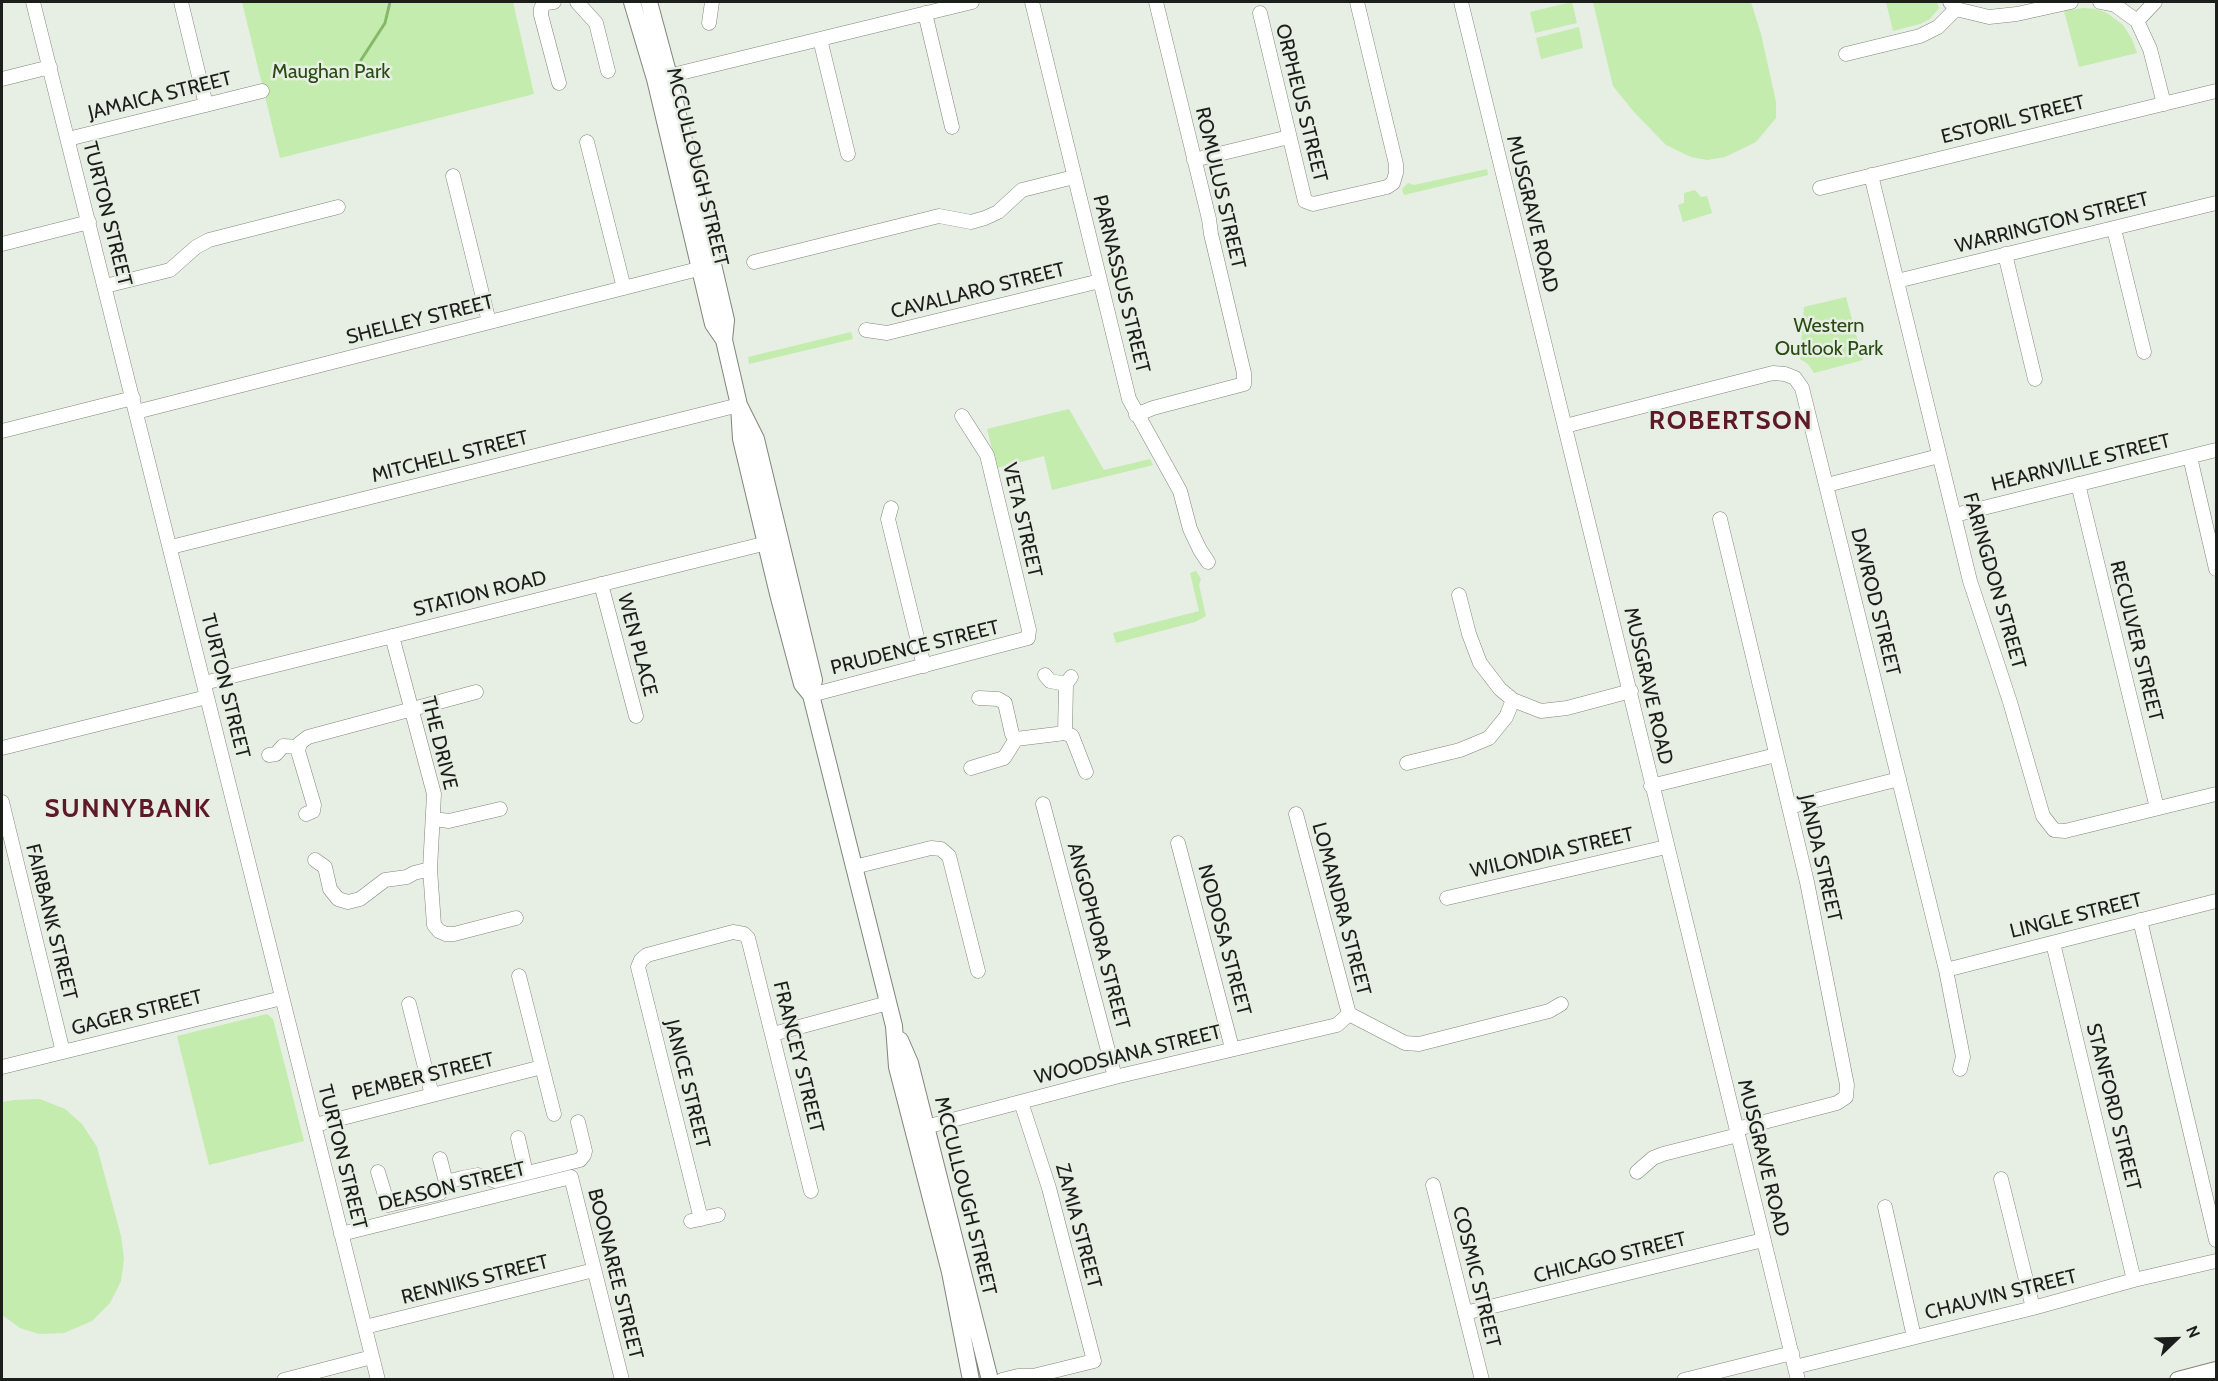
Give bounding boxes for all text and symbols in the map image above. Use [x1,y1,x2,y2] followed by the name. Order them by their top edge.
[1270,22,1332,184] street label: ORPHEUS STREET
[272,60,390,84] park label: Maughan Park
[661,65,733,269] street label: MCCULLOUGH STREET
[86,67,234,125] street label: JAMAICA STREET
[1939,91,2087,149] street label: ESTORIL STREET
[1190,105,1250,271] street label: ROMULUS STREET
[1501,133,1563,295] street label: MUSGRAVE ROAD
[77,139,137,289] street label: TURTON STREET
[1953,187,2151,259] street label: WARRINGTON STREET
[1087,192,1155,376] street label: PARNASSUS STREET
[888,258,1068,324] street label: CAVALLARO STREET
[344,290,496,350] street label: SHELLEY STREET
[1775,314,1883,361] park label: Western Outlook Park
[1649,405,1813,437] district label: ROBERTSON
[369,426,531,488] street label: MITCHELL STREET
[1989,429,2173,497] street label: HEARNVILLE STREET
[997,460,1047,580] street label: VETA STREET
[1957,490,2031,672] street label: FARINGDON STREET
[1845,526,1905,678] street label: DAVROD STREET
[2104,558,2168,724] street label: RECULVER STREET
[411,566,549,622] street label: STATION ROAD
[612,591,662,699] street label: WEN PLACE
[1618,605,1678,767] street label: MUSGRAVE ROAD
[195,611,255,761] street label: TURTON STREET
[828,615,1002,681] street label: PRUDENCE STREET
[416,694,462,792] street label: THE DRIVE
[1794,792,1846,924] street label: JANDA STREET
[45,793,211,825] district label: SUNNYBANK
[1306,820,1376,998] street label: LOMANDRA STREET
[1468,823,1636,883] street label: WILONDIA STREET
[1062,840,1134,1032] street label: ANGOPHORA STREET
[20,841,82,1003] street label: FAIRBANK STREET
[1192,862,1256,1018] street label: NODOSA STREET
[2007,888,2145,944] street label: LINGLE STREET
[768,979,828,1135] street label: FRANCEY STREET
[69,985,205,1041] street label: GAGER STREET
[659,1017,715,1151] street label: JANICE STREET
[1032,1020,1224,1090] street label: WOODSIANA STREET
[2081,1021,2145,1193] street label: STANFORD STREET
[350,1048,496,1106] street label: PEMBER STREET
[1732,1077,1794,1239] street label: MUSGRAVE ROAD
[312,1082,372,1232] street label: TURTON STREET
[929,1094,1001,1298] street label: MCCULLOUGH STREET
[376,1157,528,1217] street label: DEASON STREET
[1050,1161,1106,1291] street label: ZAMIA STREET
[582,1186,648,1362] street label: BOONAREE STREET
[1447,1204,1505,1350] street label: COSMIC STREET
[1531,1227,1689,1289] street label: CHICAGO STREET
[399,1250,551,1310] street label: RENNIKS STREET
[1922,1264,2080,1326] street label: CHAUVIN STREET
[2146,1309,2206,1369] north arrow
[2182,1323,2204,1341] text: N

